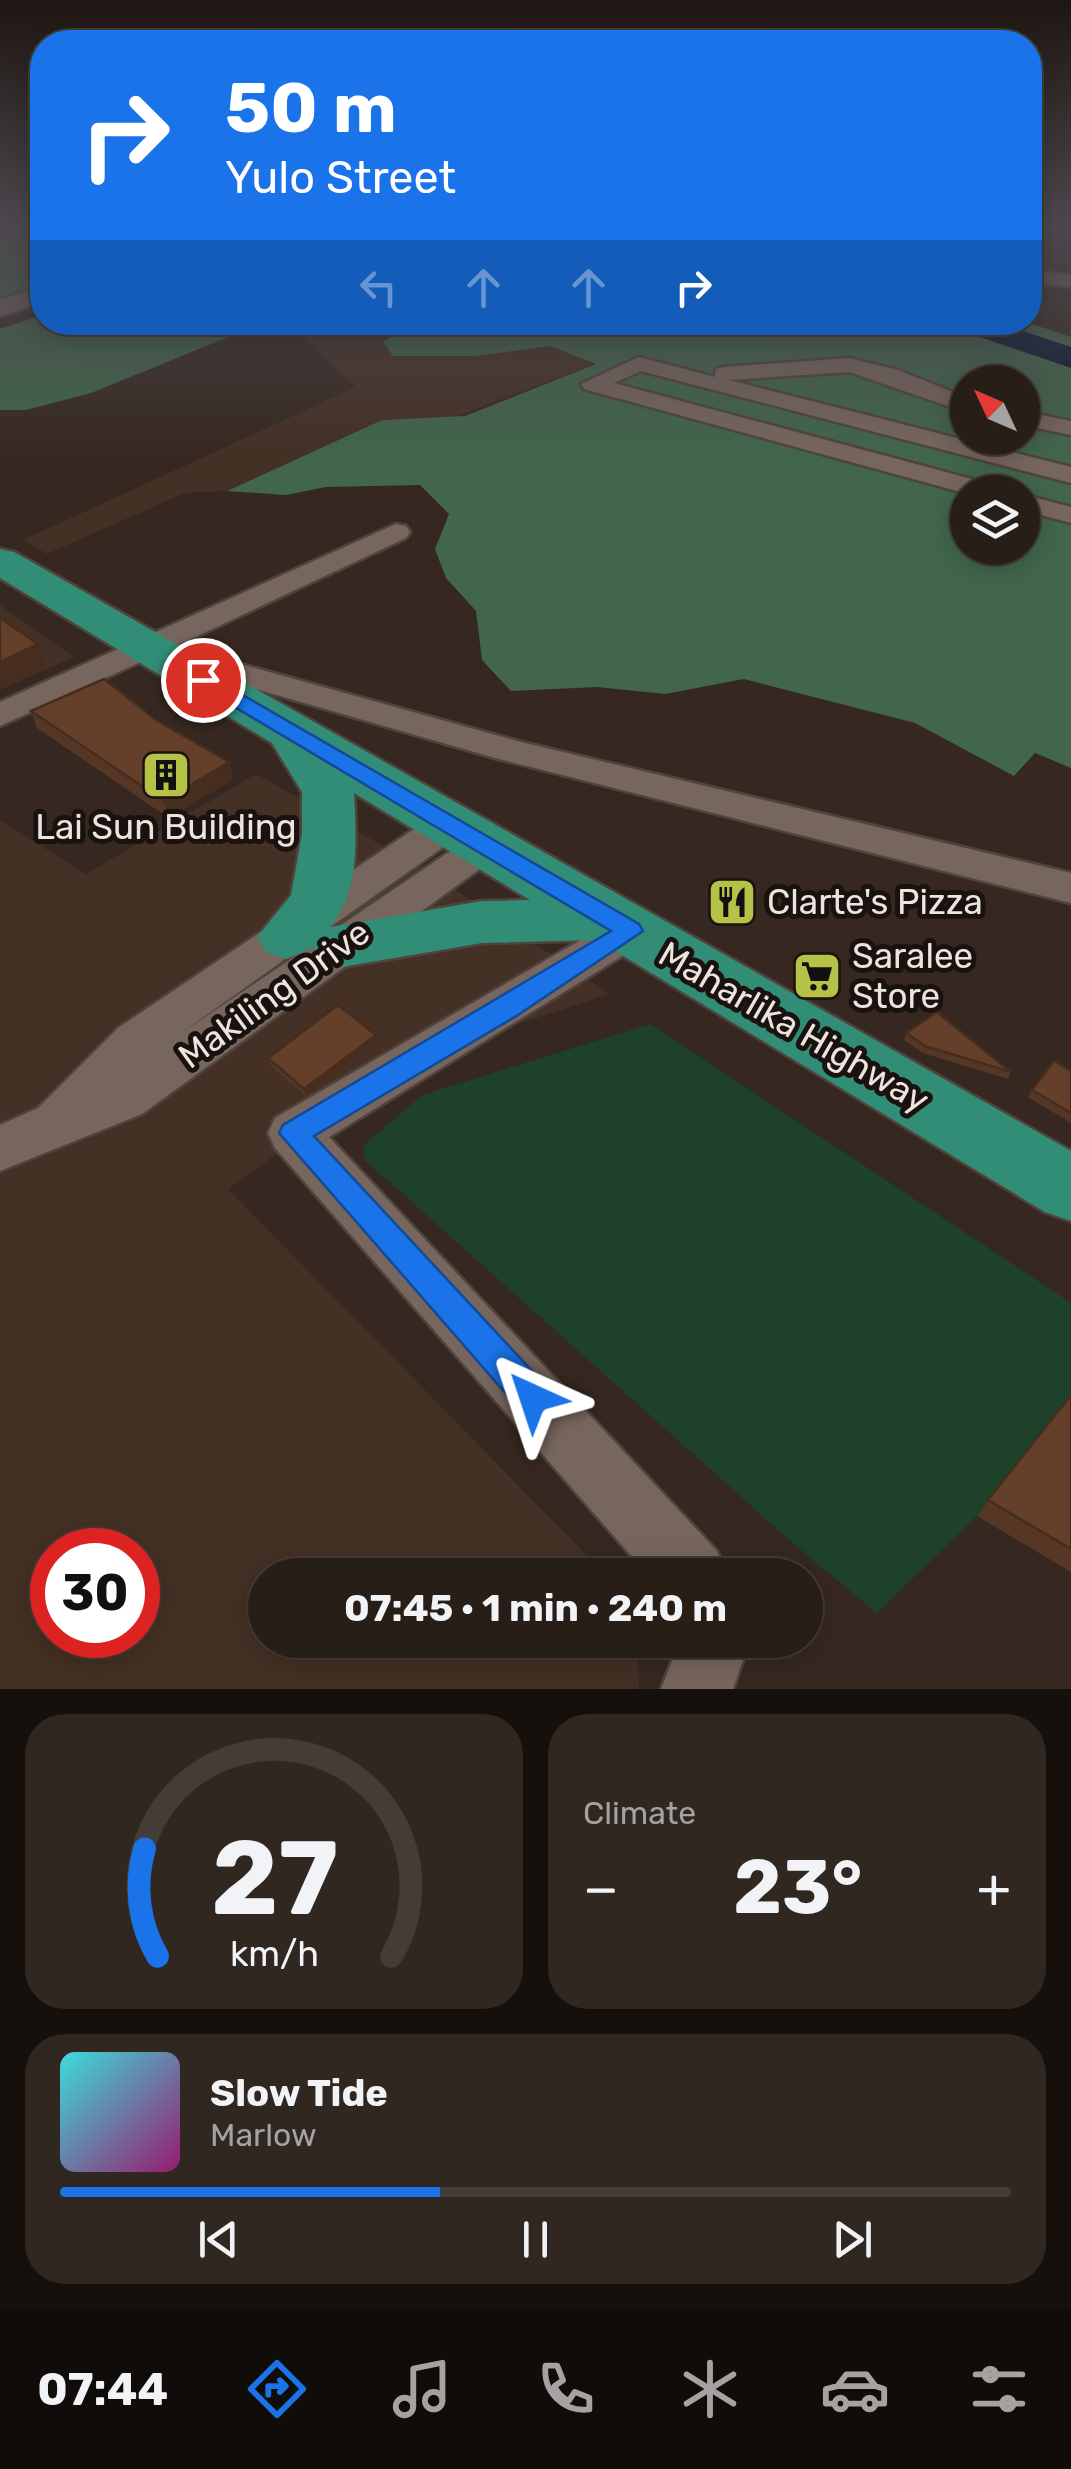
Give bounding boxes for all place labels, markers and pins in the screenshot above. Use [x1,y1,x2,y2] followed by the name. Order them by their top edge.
[161,638,246,723] pin
[140,749,192,801] building icon: Lai Sun Building
[35,806,297,848] place label: Lai Sun Building
[706,876,758,928] restaurant icon: Clarte's Pizza
[767,881,983,923] place label: Clarte's Pizza
[852,935,973,1017] place label: Saralee Store
[791,950,843,1002] supermarket icon: Saralee Store

